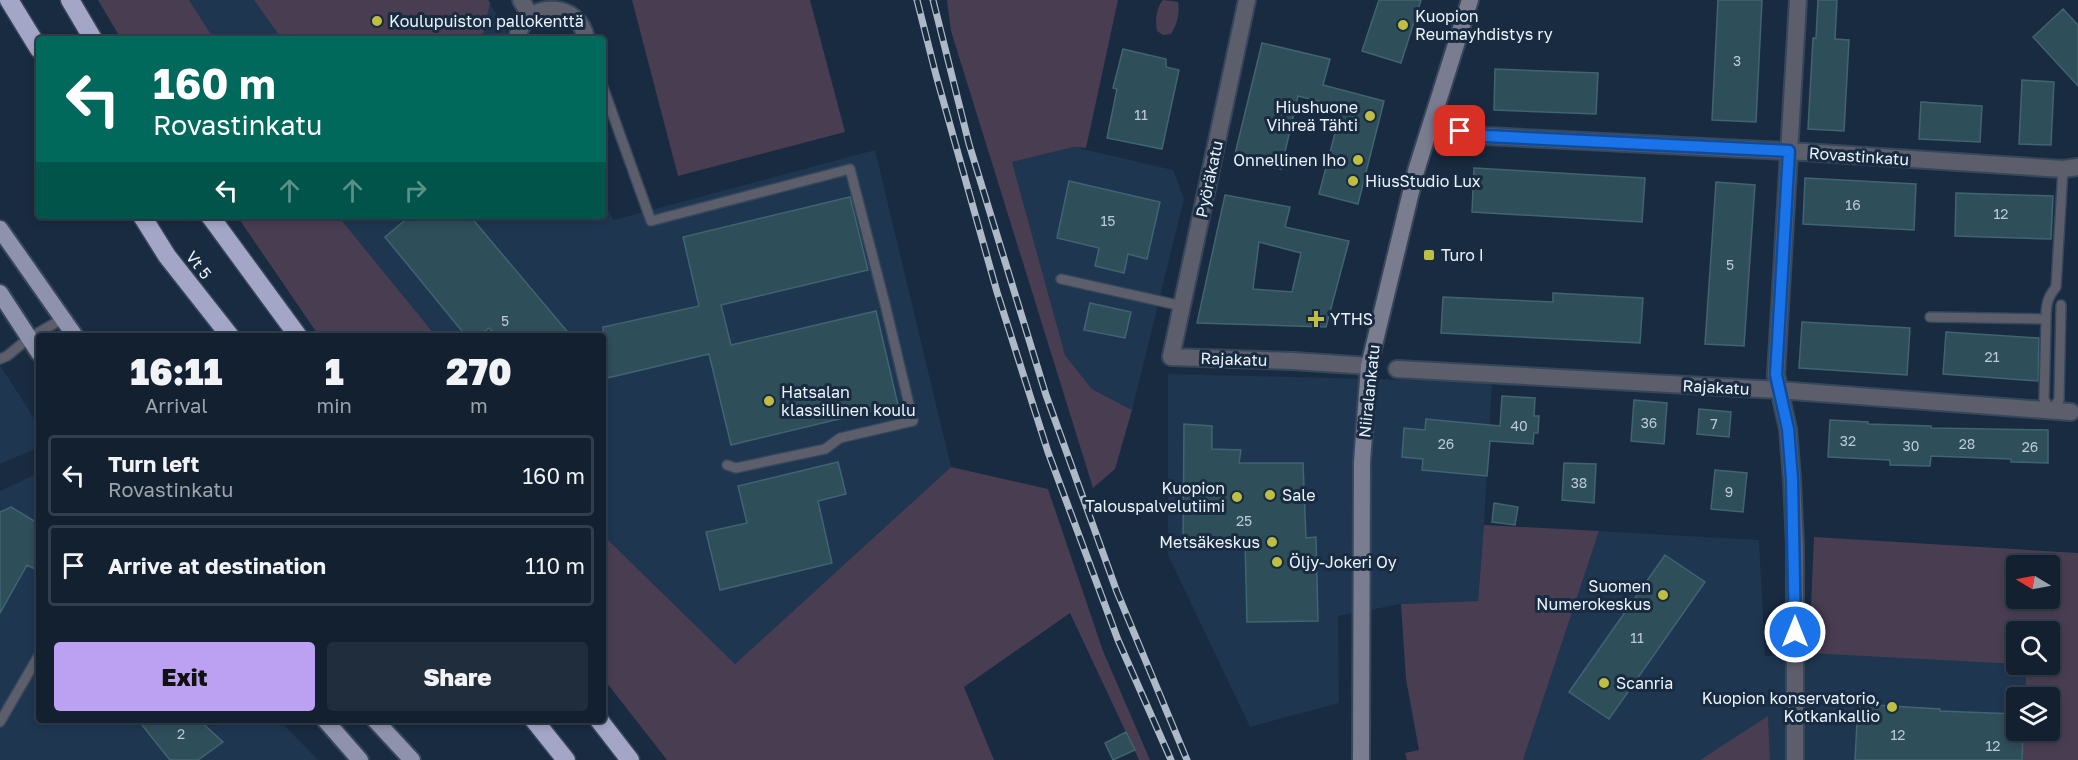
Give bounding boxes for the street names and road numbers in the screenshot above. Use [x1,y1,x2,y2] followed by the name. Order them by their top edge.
[1191,139,1227,219] street label: Pyöräkatu
[1808,143,1910,169] street label: Rovastinkatu
[182,247,216,283] street label: Vt 5
[1354,343,1384,439] street label: Niiralankatu
[1200,348,1268,370] street label: Rajakatu
[1682,375,1750,399] street label: Rajakatu

